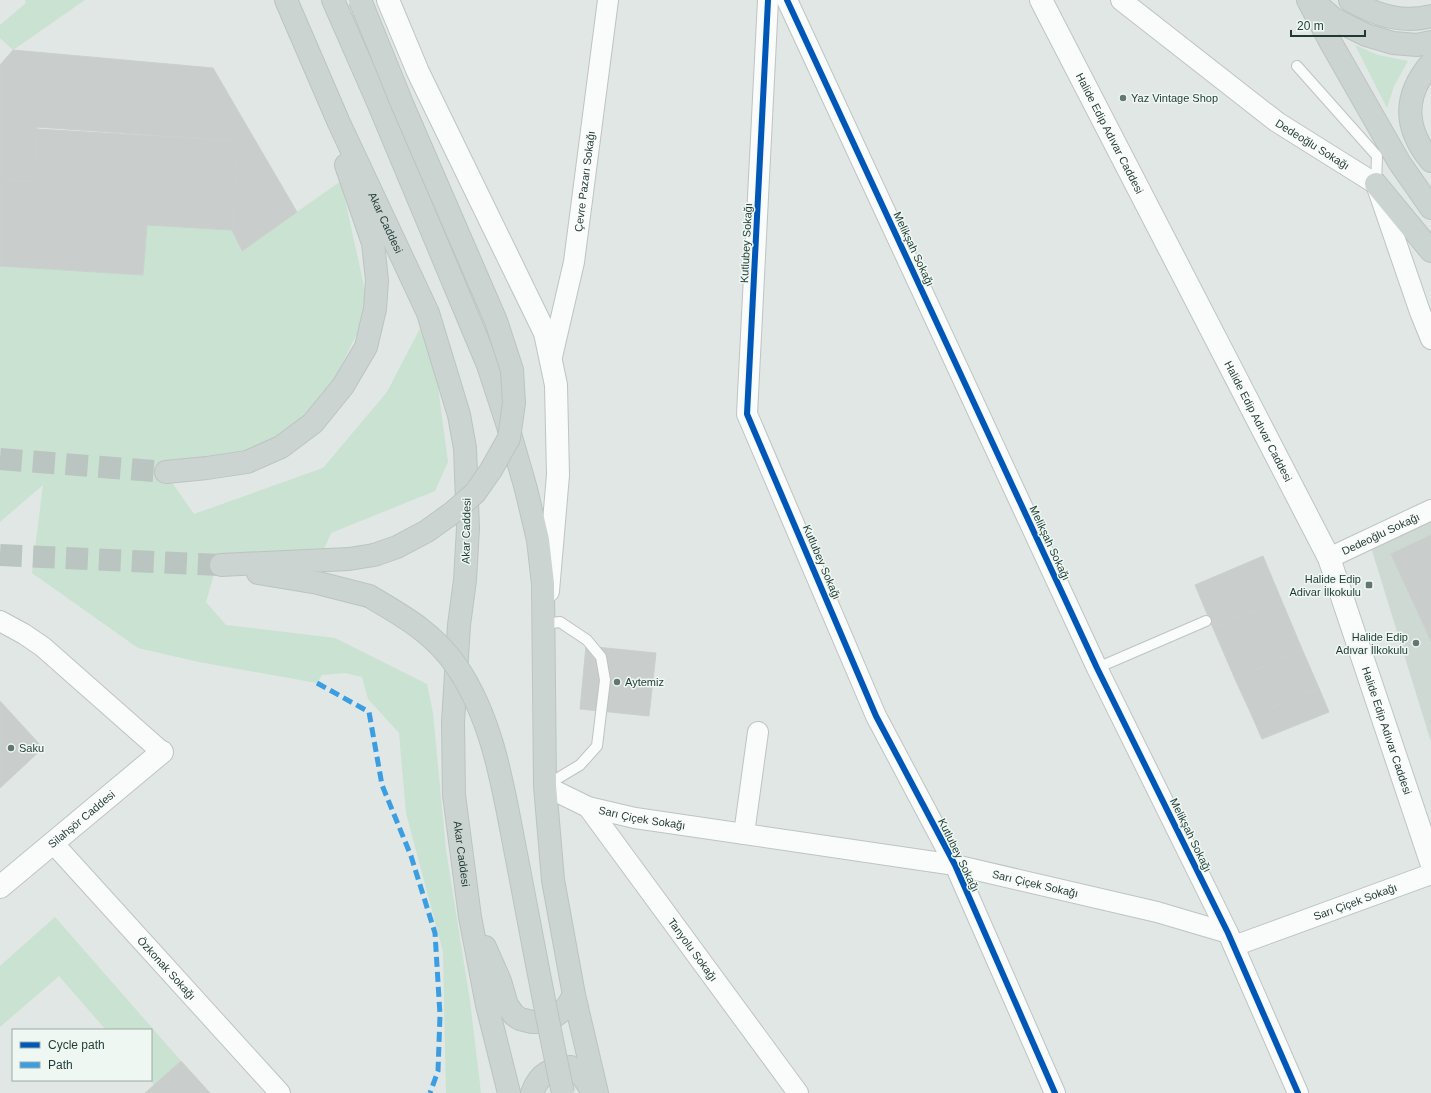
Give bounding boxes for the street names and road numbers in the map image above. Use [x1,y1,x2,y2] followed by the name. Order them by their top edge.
[1074,71,1146,196] street label: Halide Edip Adıvar Caddesi
[1274,117,1352,172] street label: Dedeoğlu Sokağı
[572,130,597,232] street label: Çevre Pazarı Sokağı
[366,190,405,255] street label: Akar Caddesi
[738,203,754,283] street label: Kutlubey Sokağı
[892,210,936,288] street label: Melikşah Sokağı
[1222,359,1294,484] street label: Halide Edip Adıvar Caddesi
[459,498,473,564] street label: Akar Caddesi
[1028,504,1072,582] street label: Melikşah Sokağı
[1340,510,1421,557] street label: Dedeoğlu Sokağı
[801,523,843,601] street label: Kutlubey Sokağı
[1360,665,1414,796] street label: Halide Edip Adıvar Caddesi
[46,788,117,850] street label: Silahşör Caddesi
[1168,796,1214,874] street label: Melikşah Sokağı
[597,804,686,831] street label: Sarı Çiçek Sokağı
[936,816,982,894] street label: Kutlubey Sokağı
[451,820,472,887] street label: Akar Caddesi
[991,868,1080,900] street label: Sarı Çiçek Sokağı
[1312,881,1399,922] street label: Sarı Çiçek Sokağı
[666,916,720,984] street label: Tanyolu Sokağı
[135,934,198,1002] street label: Özkonak Sokağı

